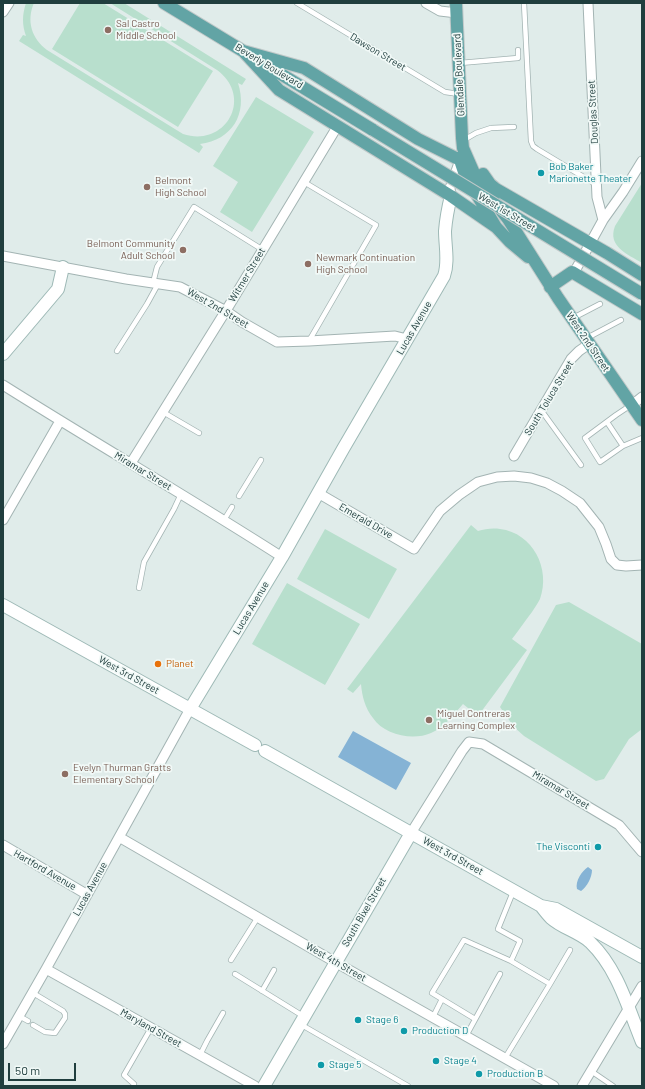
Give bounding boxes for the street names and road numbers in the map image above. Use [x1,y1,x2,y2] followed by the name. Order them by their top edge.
[348,31,408,73] street label: Dawson Street
[451,33,467,117] street label: Glendale Boulevard
[233,41,305,91] street label: Beverly Boulevard
[585,80,601,144] street label: Douglas Street
[476,190,538,234] street label: West 1st Street
[226,246,268,304] street label: Witmer Street
[185,285,251,331] street label: West 2nd Street
[394,299,434,357] street label: Lucas Avenue
[564,310,612,374] street label: West 2nd Street
[522,358,576,438] street label: South Toluca Street
[112,449,174,493] street label: Miramar Street
[337,501,395,541] street label: Emerald Drive
[230,579,272,637] street label: Lucas Avenue
[97,653,161,697] street label: West 3rd Street
[530,768,592,812] street label: Miramar Street
[421,834,485,878] street label: West 3rd Street
[11,847,79,893] street label: Hartford Avenue
[70,860,110,918] street label: Lucas Avenue
[339,875,389,949] street label: South Bixel Street
[304,940,368,984] street label: West 4th Street
[118,1006,184,1050] street label: Maryland Street

